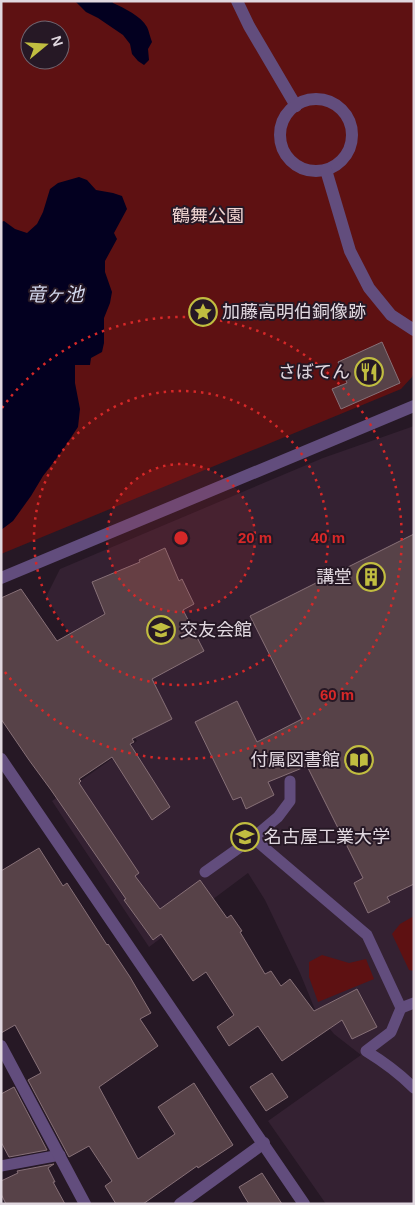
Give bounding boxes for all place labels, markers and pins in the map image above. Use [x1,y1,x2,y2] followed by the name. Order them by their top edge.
[188,297,218,327] place icon: 加藤高明伯銅像跡
[222,302,366,322] place label: 加藤高明伯銅像跡
[354,357,384,387] restaurant icon: さぼてん
[278,362,350,382] place label: さぼてん
[172,529,190,547] centre of rings
[356,562,386,592] building icon: 講堂
[316,567,352,587] place label: 講堂
[146,615,176,645] school or university icon: 交友会館
[180,620,252,640] place label: 交友会館
[344,745,374,775] library icon: 付属図書館
[250,750,340,770] place label: 付属図書館
[230,822,260,852] school or university icon: 名古屋工業大学
[264,827,390,847] place label: 名古屋工業大学

